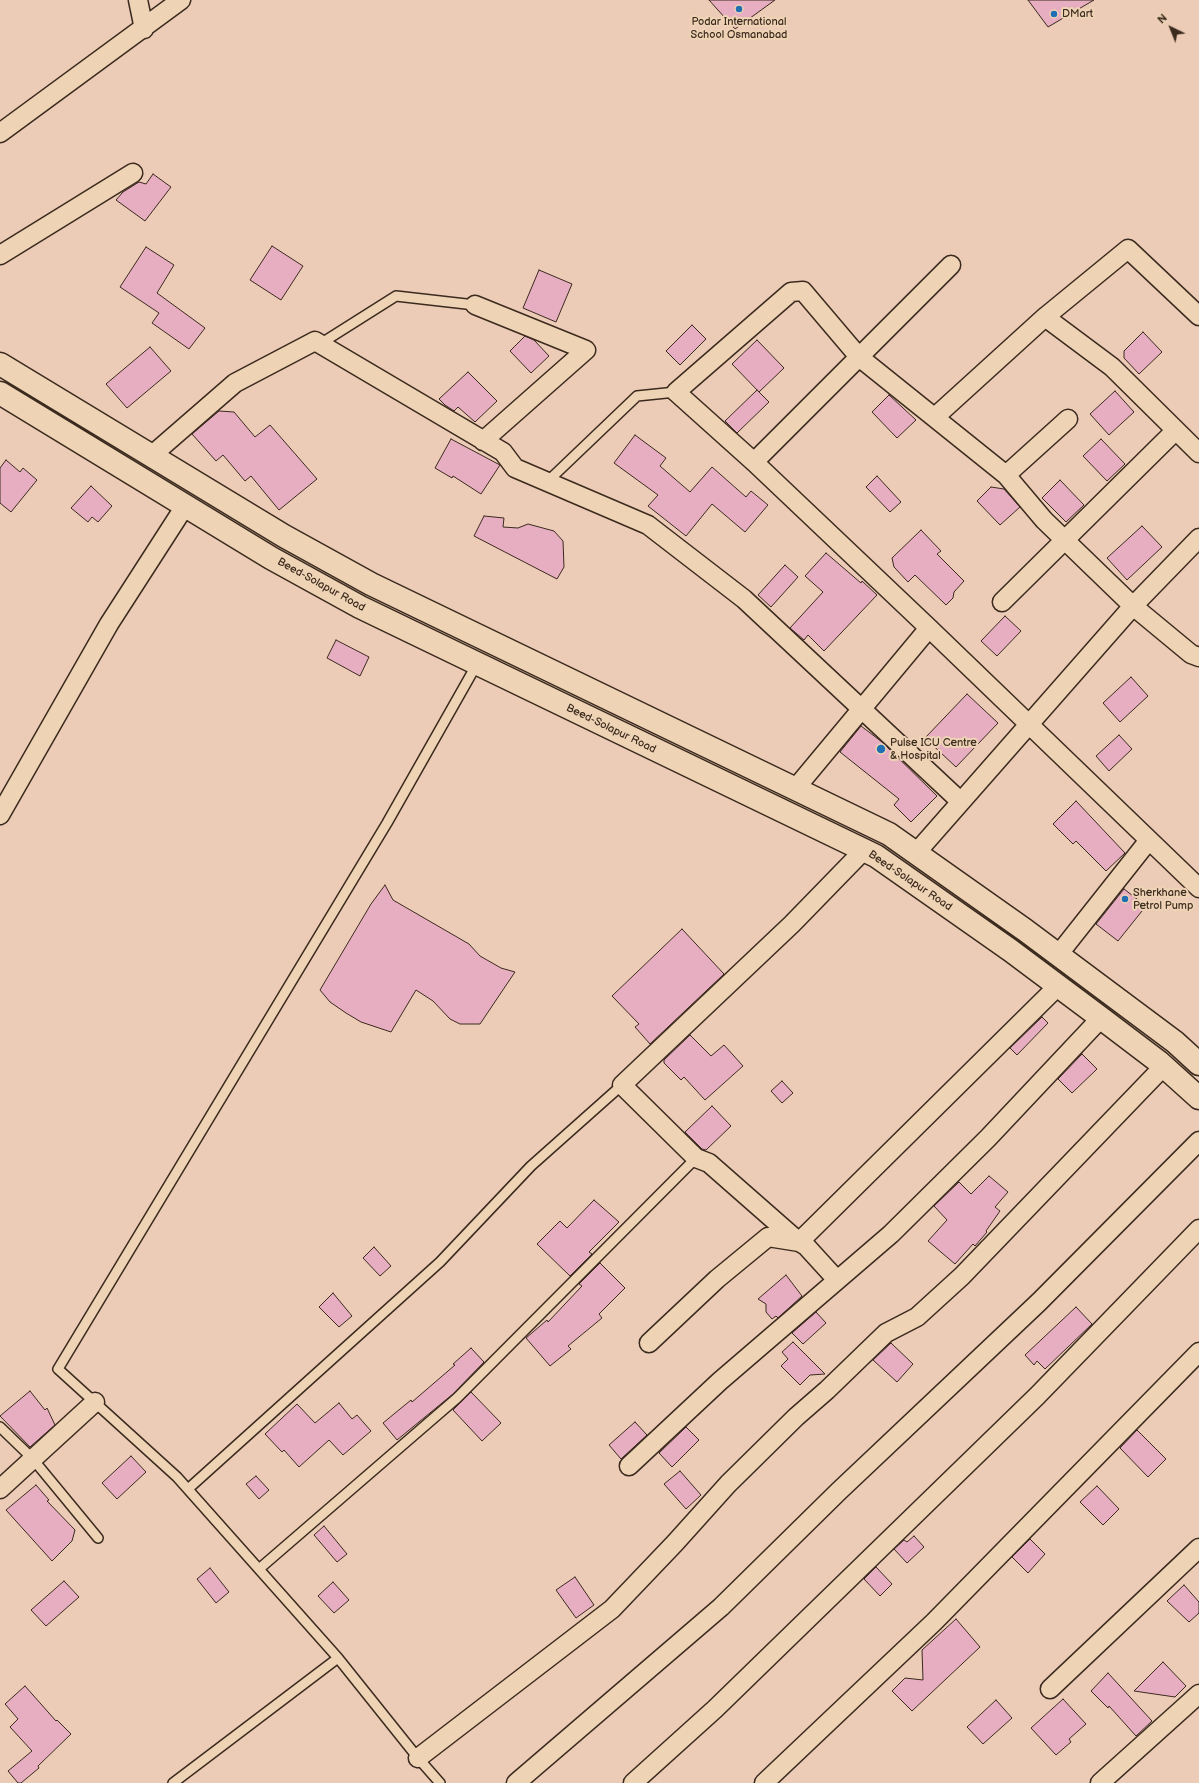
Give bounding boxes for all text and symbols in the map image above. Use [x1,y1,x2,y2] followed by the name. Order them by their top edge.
[734,4,744,14] marker: Podar International School Osmanabad
[1062,7,1093,21] place label: DMart
[1151,8,1191,48] north arrow
[1049,9,1059,19] marker: DMart
[1155,11,1170,26] text: N
[691,15,787,41] place label: Podar International School Osmanabad
[275,555,367,615] street label: Beed-Solapur Road
[564,702,658,756] street label: Beed-Solapur Road
[890,736,977,762] place label: Pulse ICU Centre & Hospital
[875,743,887,755] marker: Pulse ICU Centre & Hospital
[866,848,954,914] street label: Beed-Solapur Road
[1133,886,1193,912] place label: Sherkhane Petrol Pump
[1120,894,1130,904] marker: Sherkhane Petrol Pump

